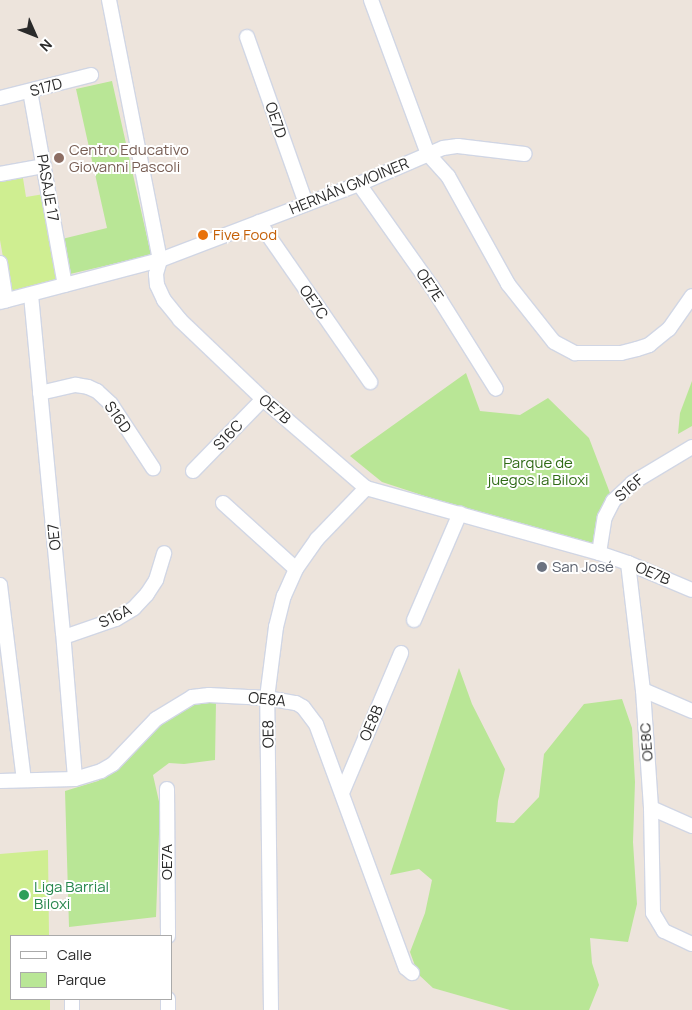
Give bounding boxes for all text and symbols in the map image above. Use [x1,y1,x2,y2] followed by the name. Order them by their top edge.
[10,10,60,60] north arrow
[36,36,56,56] text: N
[28,74,64,100] street label: S17D
[261,100,291,140] street label: OE7D
[69,140,189,175] place label: Centro Educativo Giovanni Pascoli
[53,152,65,164] marker: Centro Educativo Giovanni Pascoli
[33,153,63,223] street label: PASAJE 17
[287,154,411,218] street label: HERNÁN GMOINER
[213,226,277,244] place label: Five Food
[197,229,209,241] marker: Five Food
[413,265,447,305] street label: OE7E
[296,281,332,323] street label: OE7C
[255,390,295,428] street label: OE7B
[101,398,135,436] street label: S16D
[209,416,247,454] street label: S16C
[487,453,589,488] park label: Parque de juegos la Biloxi
[611,471,647,505] street label: S16F
[44,523,64,551] street label: OE7
[552,558,614,576] place label: San José
[633,558,673,588] street label: OE7B
[536,561,548,573] marker: San José
[96,600,134,632] street label: S16A
[247,688,287,710] street label: OE8A
[355,702,387,744] street label: OE8B
[259,720,277,748] street label: OE8
[636,722,656,762] street label: OE8C
[158,844,176,880] street label: OE7A
[34,877,109,912] place label: Liga Barrial Biloxi
[18,889,30,901] marker: Liga Barrial Biloxi
[10,935,172,1000] legend
[57,944,92,965] text: Calle
[57,969,106,990] text: Parque

